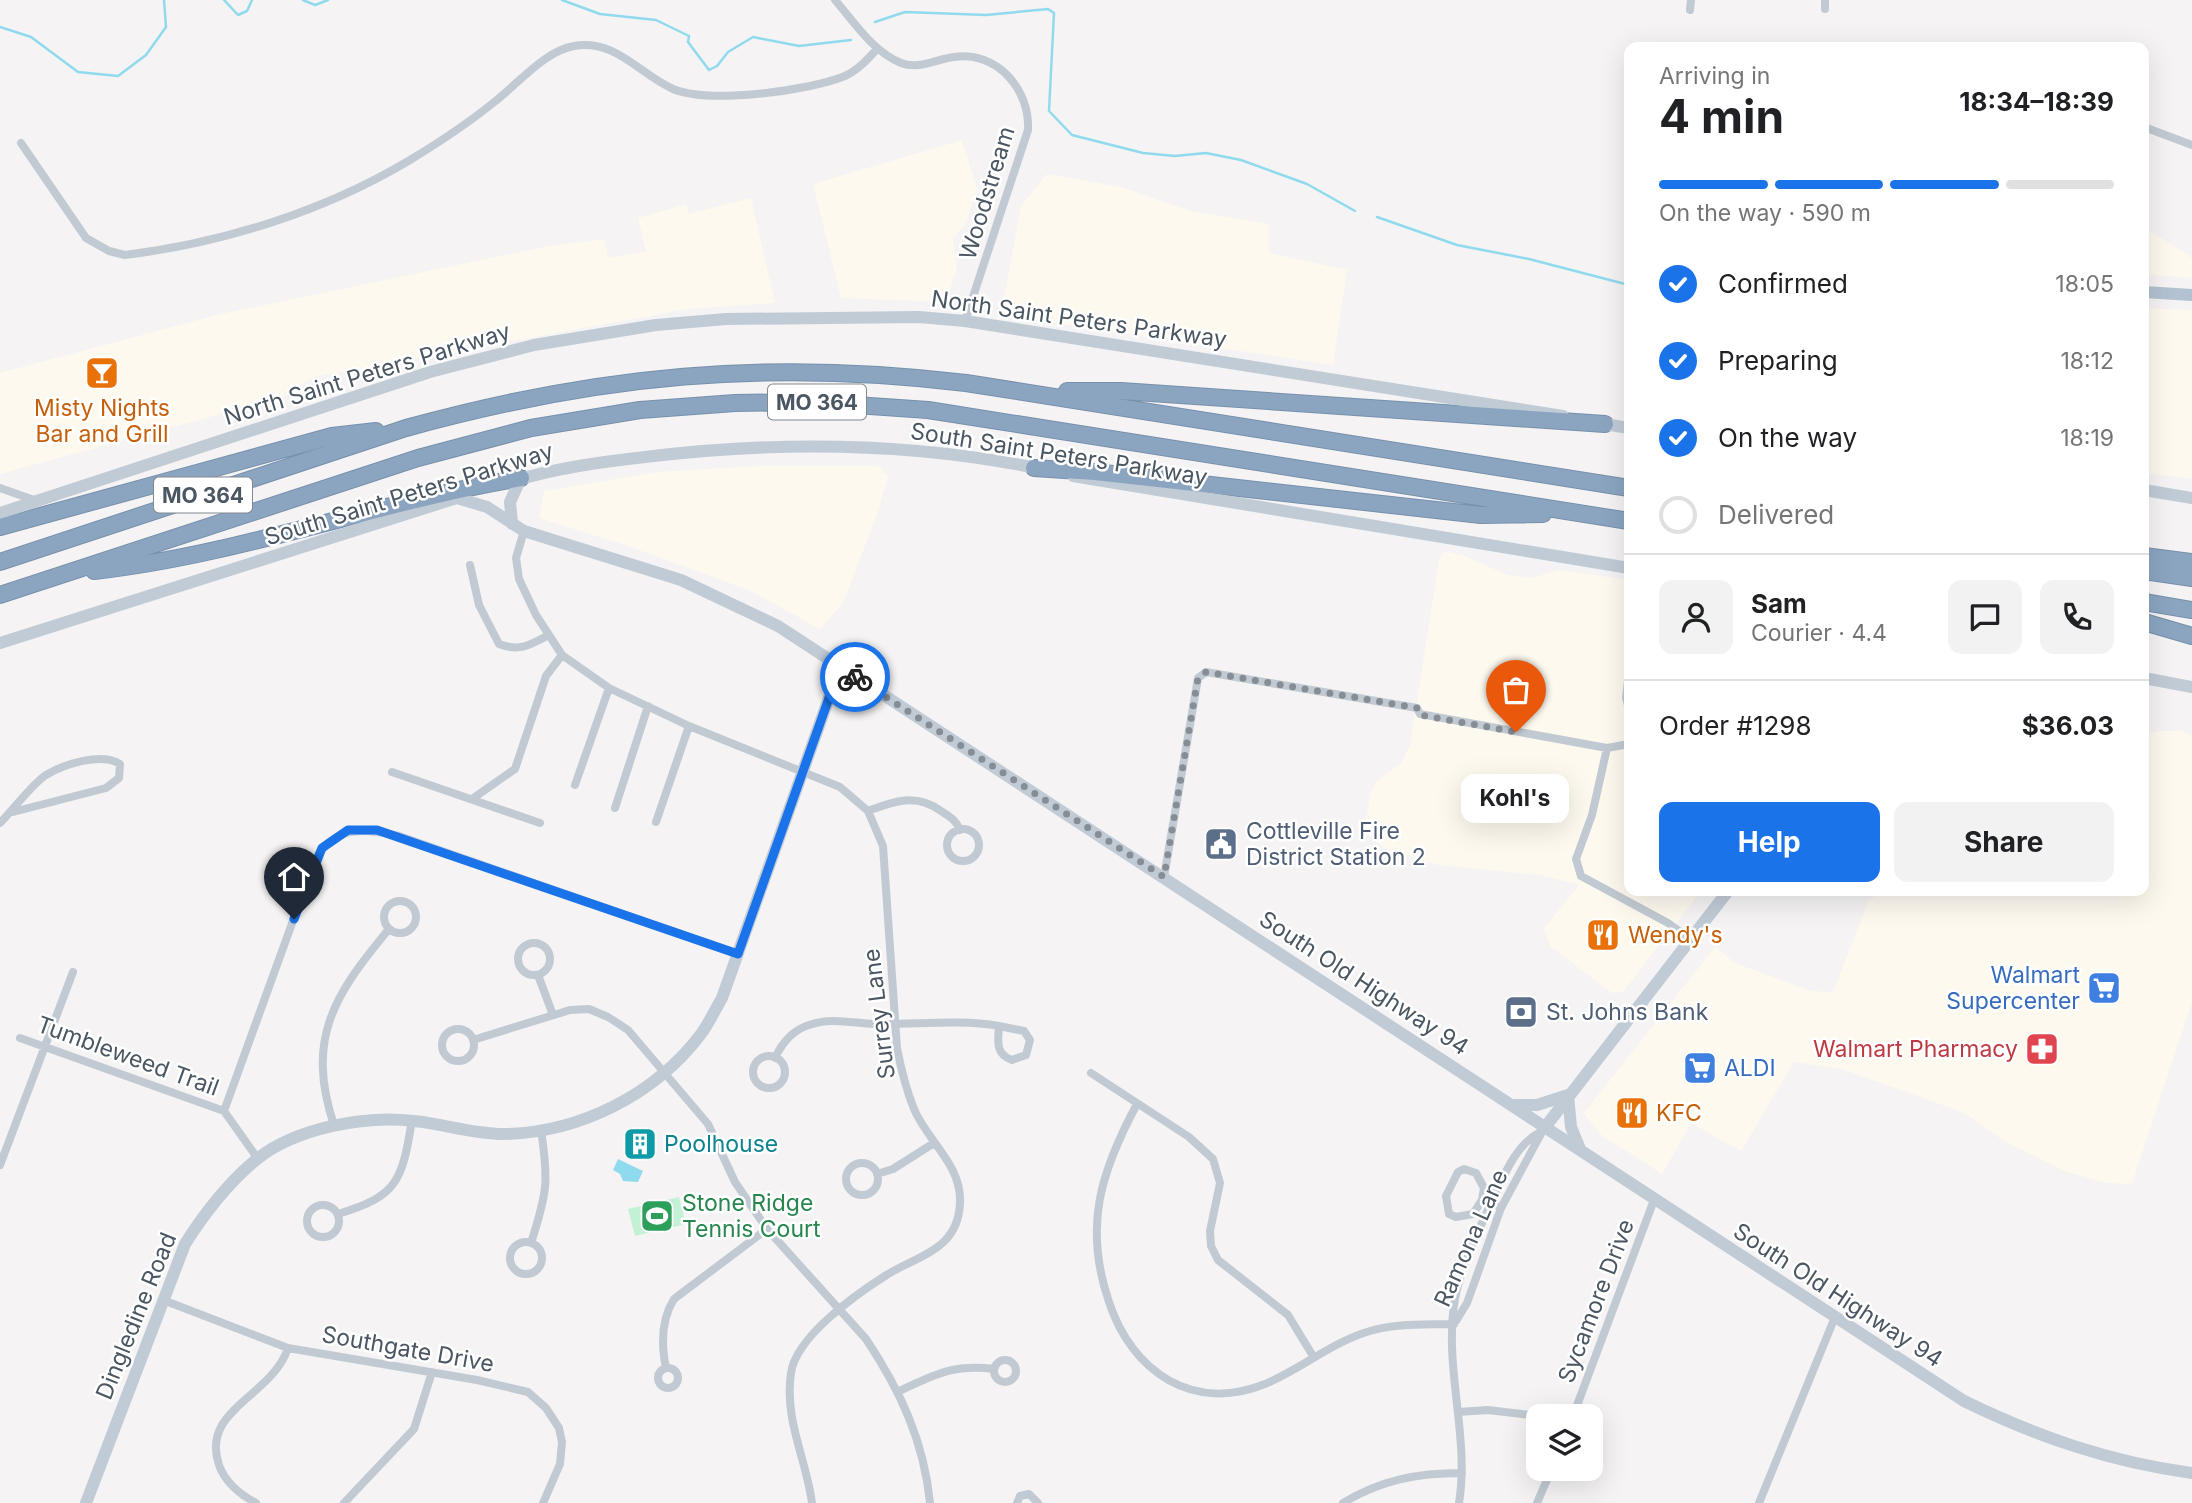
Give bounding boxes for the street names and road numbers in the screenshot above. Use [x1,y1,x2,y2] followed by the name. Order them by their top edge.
[953,123,1021,263] street label: Woodstream
[929,284,1229,354] street label: North Saint Peters Parkway
[220,317,514,431] street label: North Saint Peters Parkway
[768,384,866,420] road number: MO 364
[909,417,1209,491] street label: South Saint Peters Parkway
[261,437,557,551] street label: South Saint Peters Parkway
[154,477,252,512] road number: MO 364
[1254,905,1474,1061] street label: South Old Highway 94
[857,947,901,1081] street label: Surrey Lane
[33,1010,223,1102] street label: Tumbleweed Trail
[1428,1165,1514,1311] street label: Ramona Lane
[1552,1215,1640,1387] street label: Sycamore Drive
[1728,1217,1948,1373] street label: South Old Highway 94
[90,1228,182,1404] street label: Dingledine Road
[320,1320,496,1378] street label: Southgate Drive

